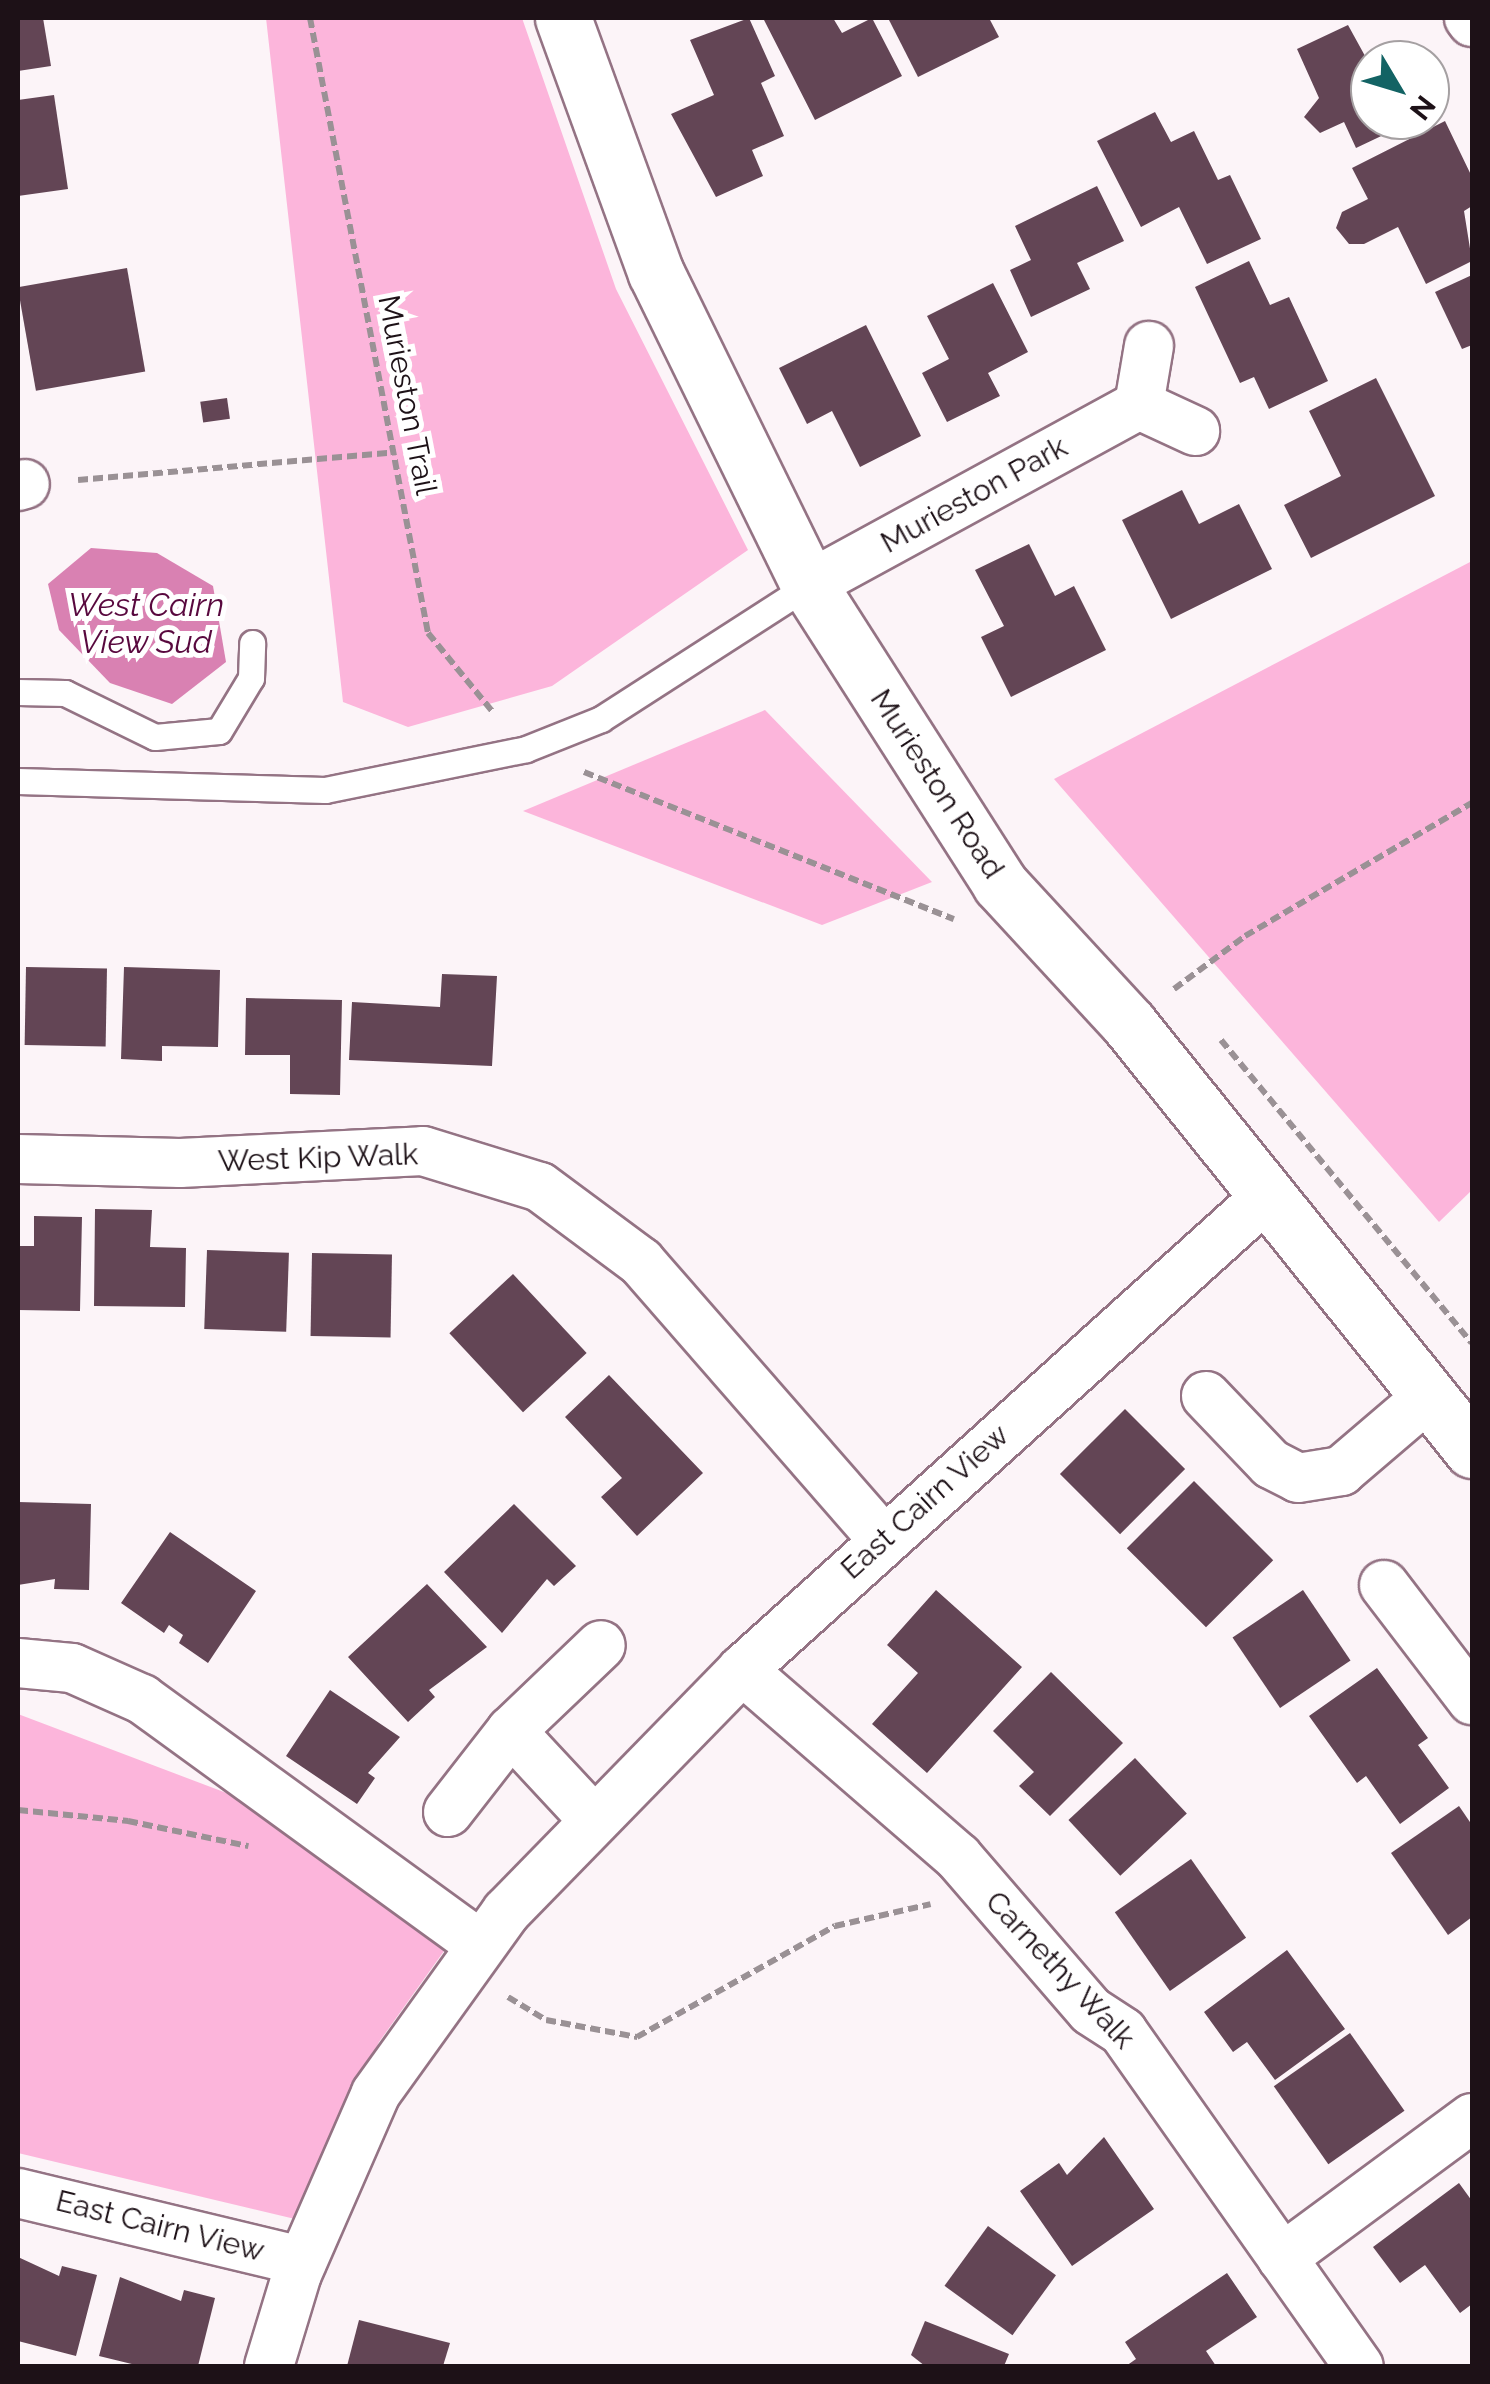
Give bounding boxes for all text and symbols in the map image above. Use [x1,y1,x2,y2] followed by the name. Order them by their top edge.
[1350,40,1450,140] north arrow
[1403,89,1442,126] text: N
[370,292,444,498] street label: Murieston Trail
[875,429,1073,561] street label: Murieston Park
[68,587,224,662] water label: West Cairn View Sud
[863,683,1011,885] street label: Murieston Road
[217,1136,419,1180] street label: West Kip Walk
[833,1417,1017,1587] street label: East Cairn View
[977,1883,1143,2057] street label: Carnethy Walk
[52,2183,268,2269] street label: East Cairn View

